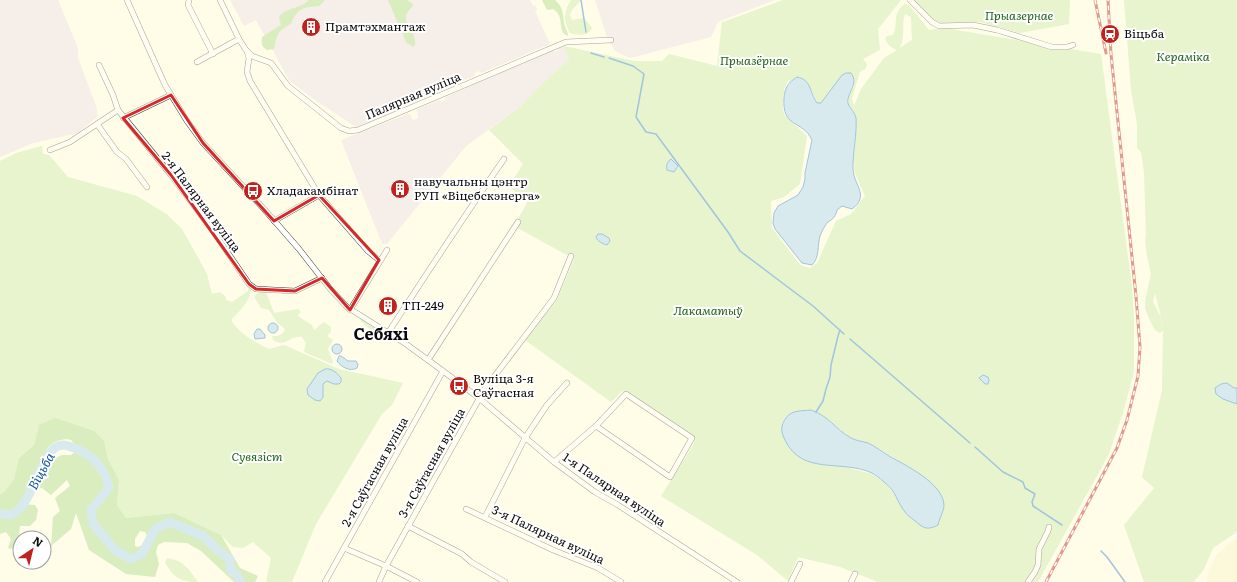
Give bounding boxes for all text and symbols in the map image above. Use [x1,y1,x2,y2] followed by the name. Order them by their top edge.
[985,6,1054,24] park label: Прыазернае
[300,16,322,38] building icon: Прамтэхмантаж
[325,17,426,35] place label: Прамтэхмантаж
[1099,23,1121,45] station icon: Віцьба
[1124,24,1165,42] place label: Віцьба
[1156,47,1210,65] park label: Кераміка
[720,51,789,69] park label: Прыазёрнае
[362,67,464,123] street label: Палярная вуліца
[158,147,246,256] street label: 2-я Палярная вуліца
[414,172,540,204] place label: навучальны цэнтр РУП «Віцебскэнерга»
[389,178,411,200] building icon: навучальны цэнтр РУП «Віцебскэнерга»
[242,180,264,202] bus stop icon: Хладакамбінат
[267,181,358,199] place label: Хладакамбінат
[377,295,399,317] building icon: ТП-249
[402,296,444,314] place label: ТП-249
[673,301,743,319] park label: Лакаматыў
[353,321,409,345] district label: Себяхі
[473,369,534,401] place label: Вуліца 3-я Саўгасная
[448,375,470,397] bus stop icon: Вуліца 3-я Саўгасная
[393,404,469,521] street label: 3-я Саўгасная вуліца
[336,413,412,530] street label: 2-я Саўгасная вуліца
[231,447,283,465] park label: Сувязіст
[23,448,59,493] water label: Віцьба
[559,448,670,531] street label: 1-я Палярная вуліца
[489,500,608,568] street label: 3-я Палярная вуліца
[12,530,52,570] north arrow
[30,532,47,550] text: N

